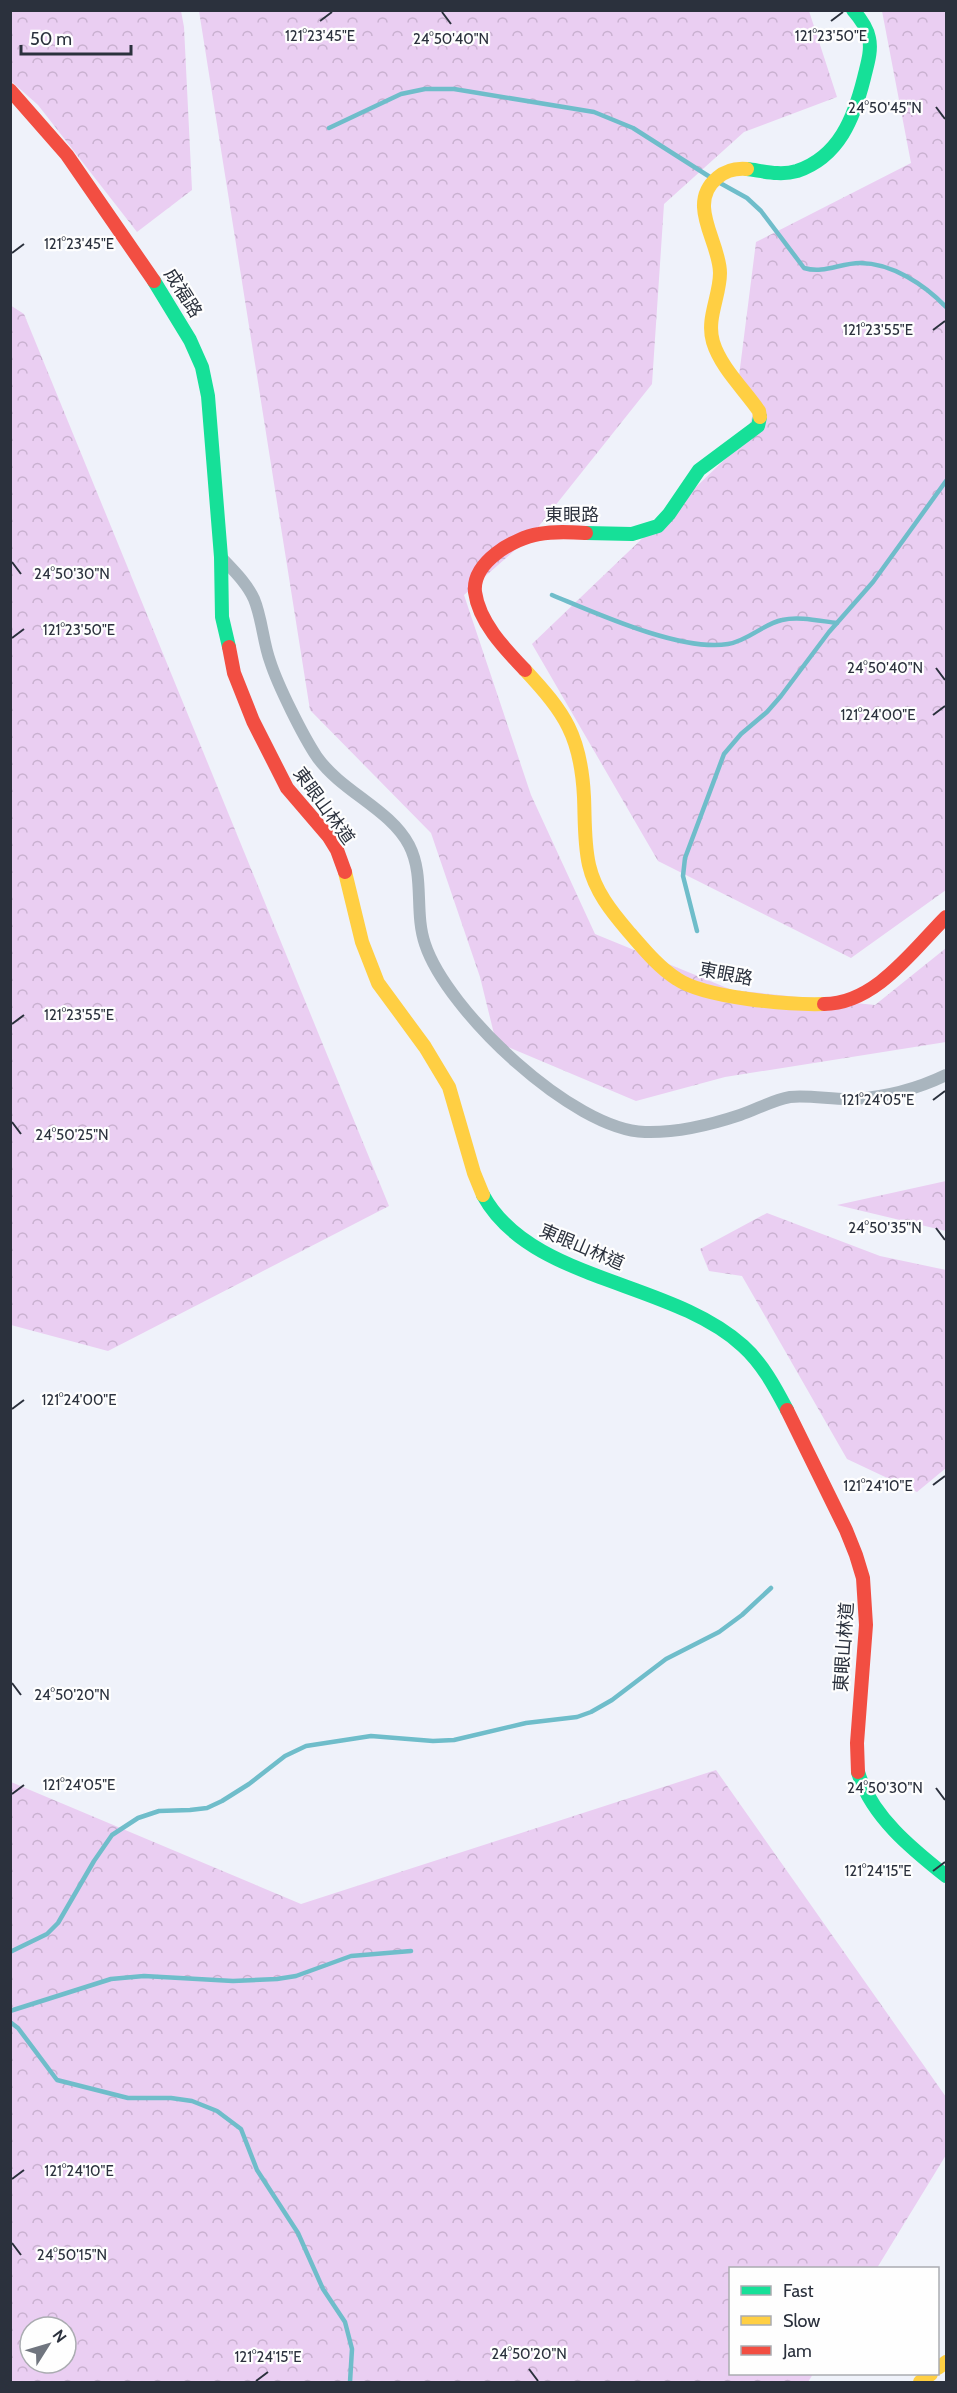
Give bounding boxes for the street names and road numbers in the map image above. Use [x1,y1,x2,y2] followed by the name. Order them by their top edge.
[159,264,207,322] street label: 成福路
[545,504,599,526] street label: 東眼路
[289,763,359,849] street label: 東眼山林道
[697,958,755,990] street label: 東眼路
[536,1219,628,1275] street label: 東眼山林道
[830,1601,858,1693] street label: 東眼山林道

